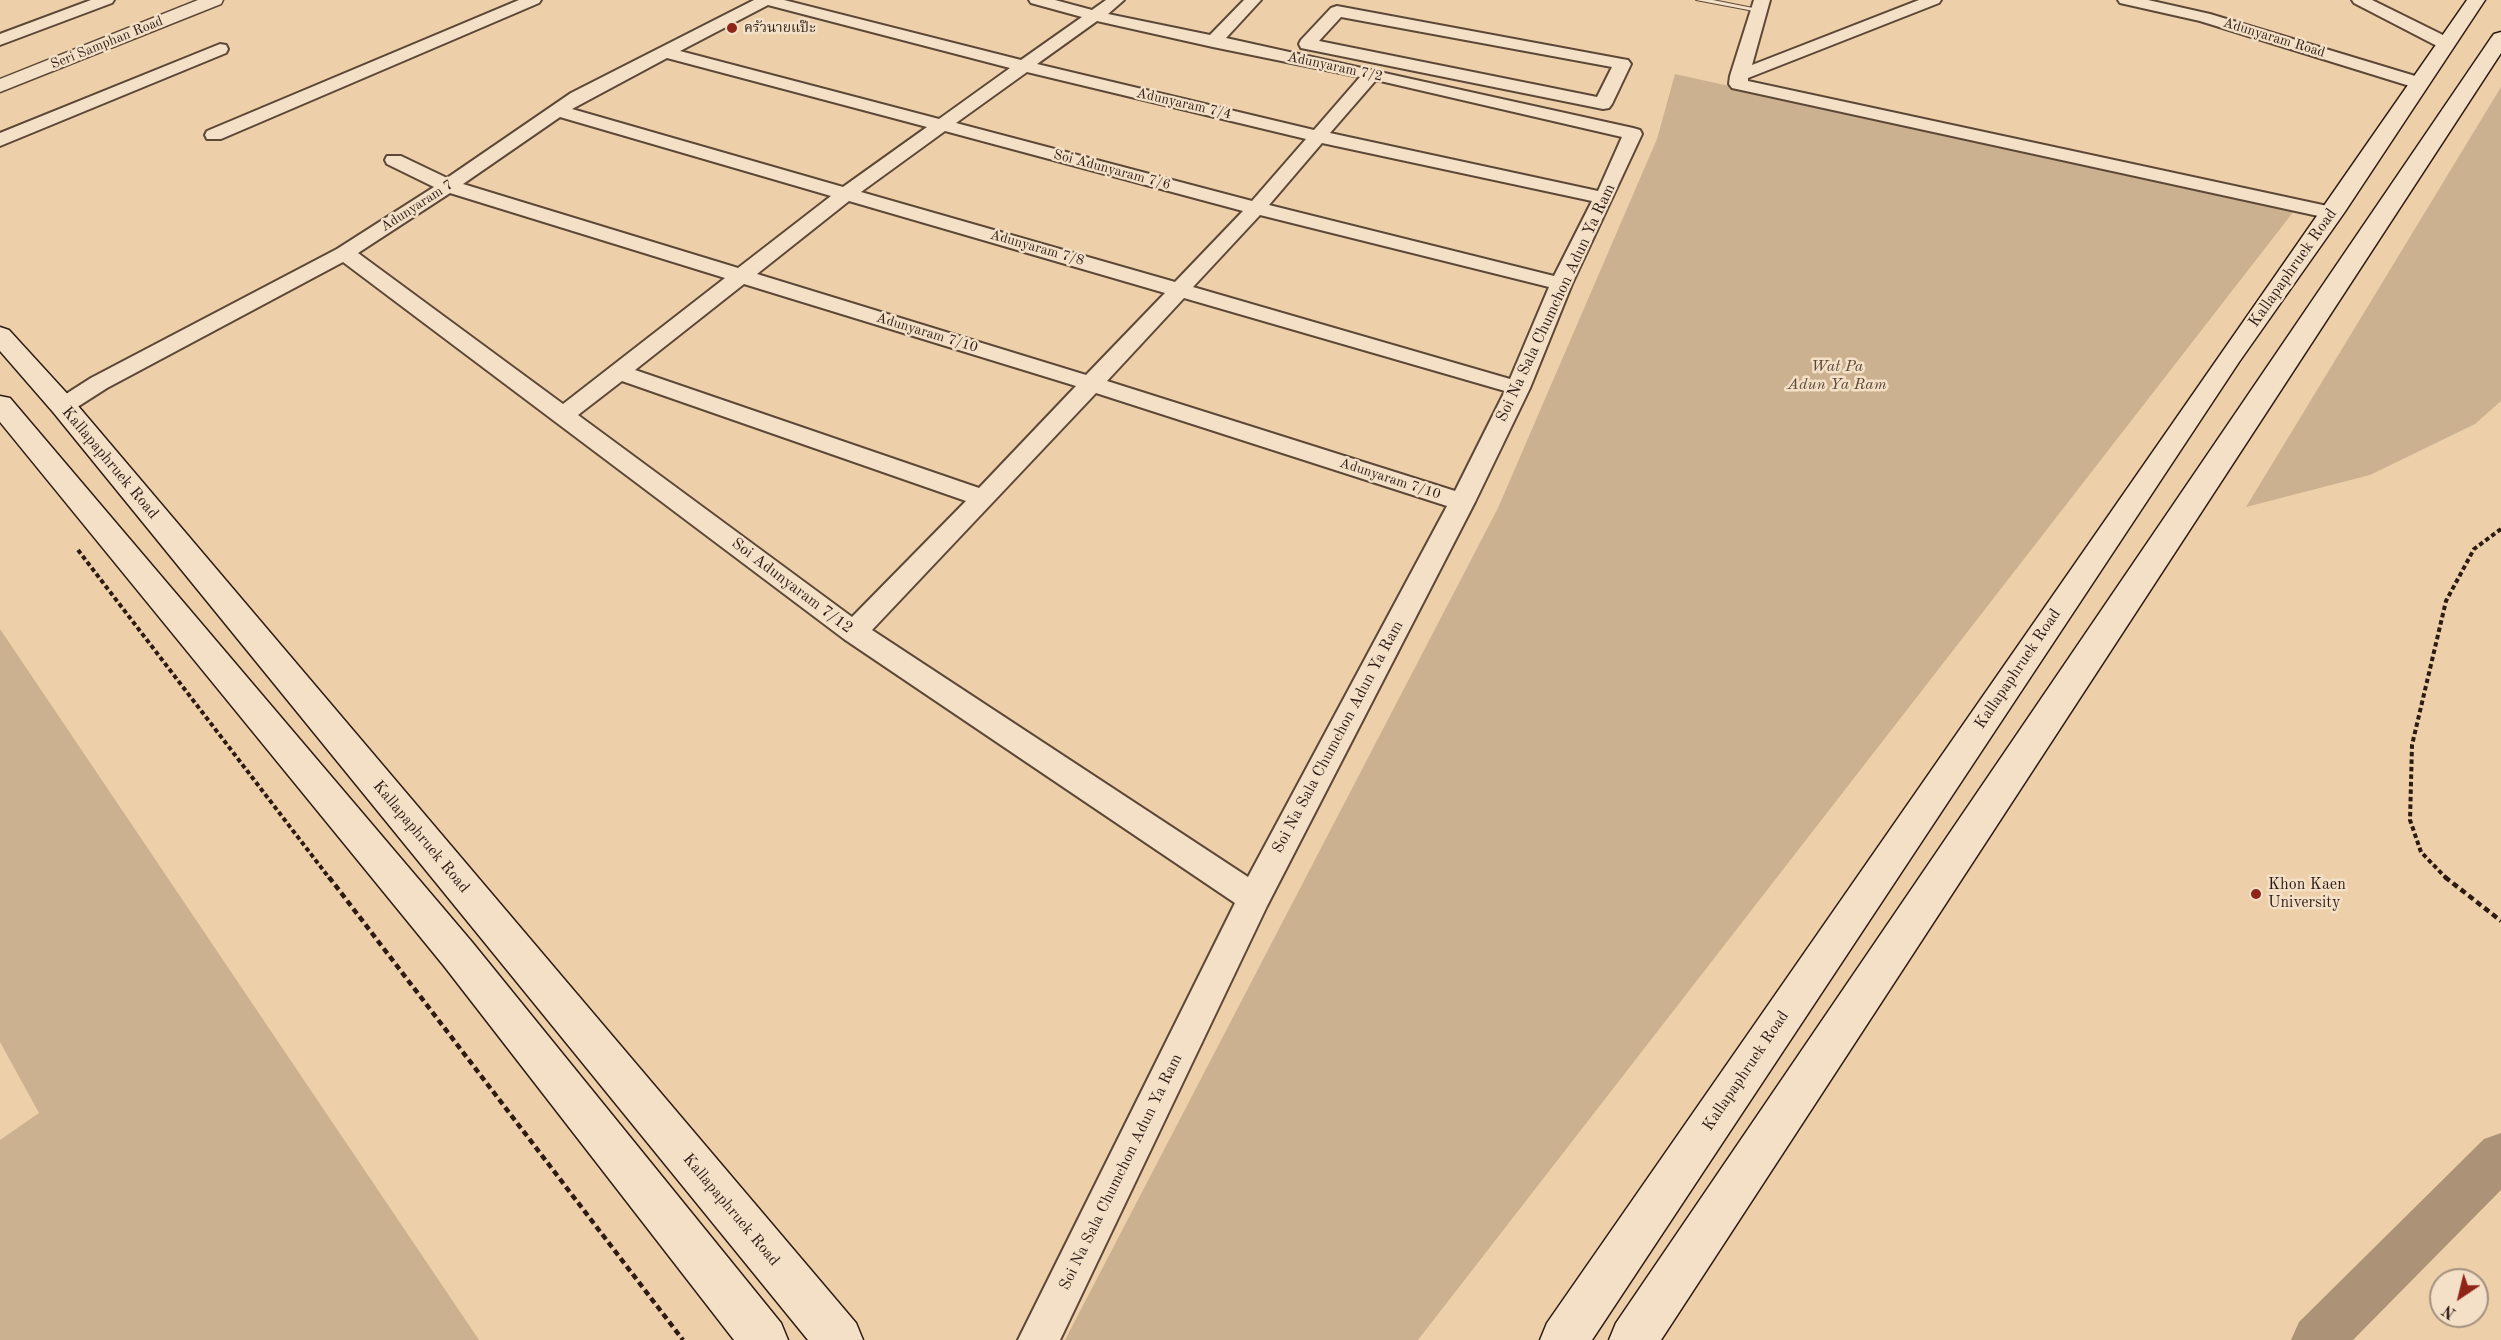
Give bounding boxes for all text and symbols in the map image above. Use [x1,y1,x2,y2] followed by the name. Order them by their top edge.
[48,13,166,73] street label: Seri Samphan Road
[2221,14,2327,62] street label: Adunyaram Road
[744,20,816,36] place label: ครัวนายแป๊ะ
[725,21,739,35] marker: ครัวนายแป๊ะ
[1286,49,1384,85] street label: Adunyaram 7/2
[1135,85,1233,123] street label: Adunyaram 7/4
[1052,146,1172,194] street label: Soi Adunyaram 7/6
[378,176,456,236] street label: Adunyaram 7
[1492,181,1620,425] street label: Soi Na Sala Chumchon Adun Ya Ram
[2245,205,2341,331] street label: Kallapaphruek Road
[988,227,1086,269] street label: Adunyaram 7/8
[874,310,980,356] street label: Adunyaram 7/10
[1787,357,1887,395] park label: Wat Pa Adun Ya Ram
[57,403,163,523] street label: Kallapaphruek Road
[1337,455,1443,503] street label: Adunyaram 7/10
[728,534,856,638] street label: Soi Adunyaram 7/12
[1971,605,2065,733] street label: Kallapaphruek Road
[1268,617,1408,857] street label: Soi Na Sala Chumchon Adun Ya Ram
[368,777,474,897] street label: Kallapaphruek Road
[2268,875,2346,913] place label: Khon Kaen University
[2249,887,2263,901] marker: Khon Kaen University
[1699,1007,1793,1135] street label: Kallapaphruek Road
[1055,1051,1187,1293] street label: Soi Na Sala Chumchon Adun Ya Ram
[678,1150,784,1270] street label: Kallapaphruek Road
[2429,1268,2489,1328] north arrow
[2440,1301,2459,1321] text: N

